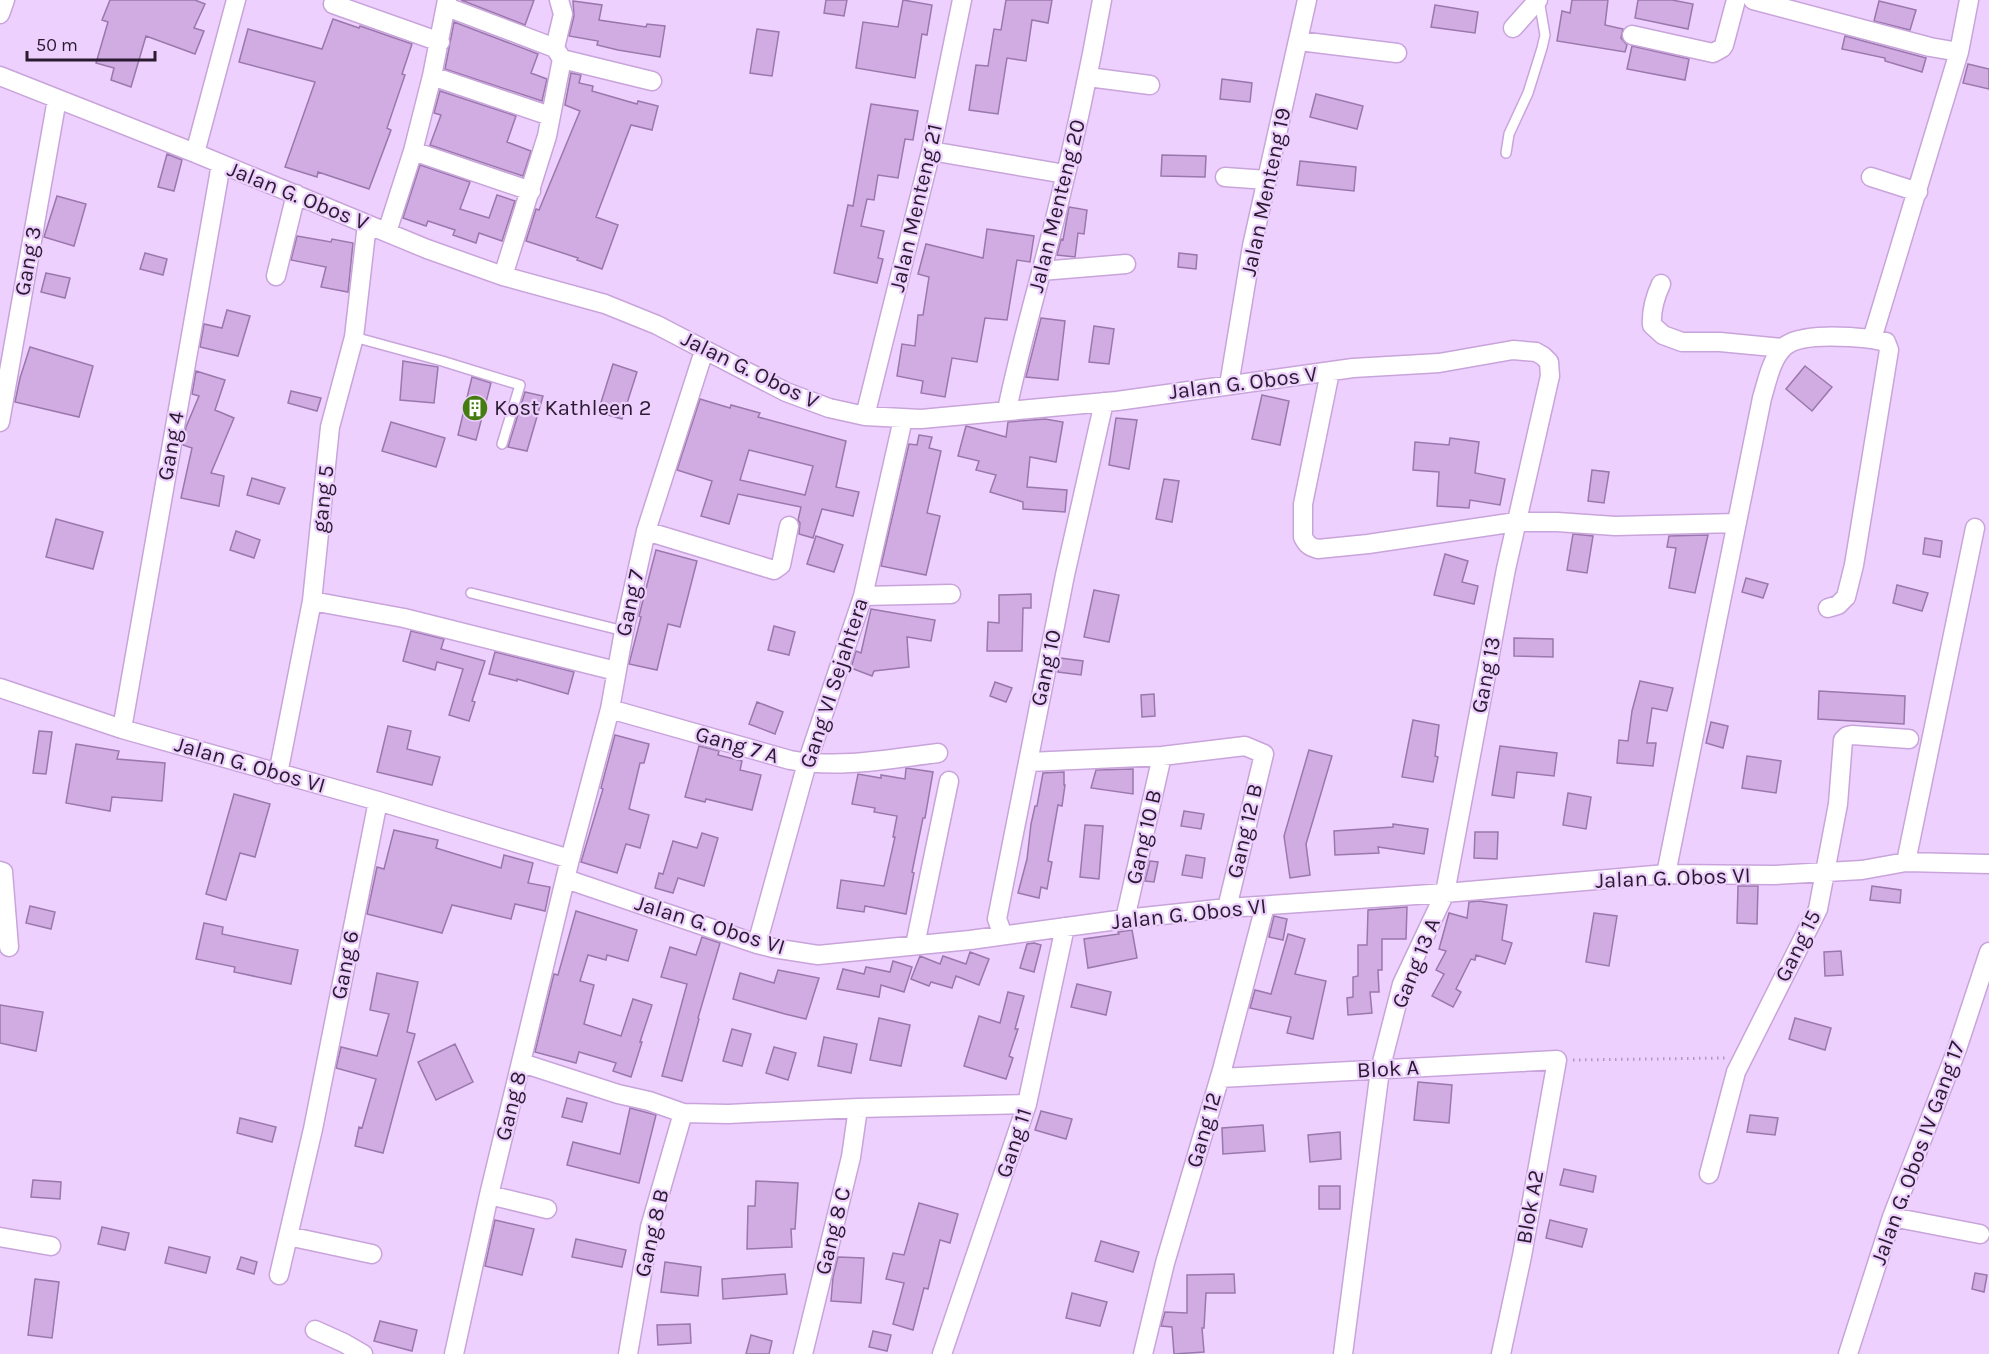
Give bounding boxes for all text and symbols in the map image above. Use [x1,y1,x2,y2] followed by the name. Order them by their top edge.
[27,24,154,62] scale bar
[36,34,78,56] text: 50 m
[1235,105,1297,279] street label: Jalan Menteng 19
[1023,117,1091,295] street label: Jalan Menteng 20
[884,122,948,294] street label: Jalan Menteng 21
[224,156,372,236] street label: Jalan G. Obos V
[9,224,47,298] street label: Gang 3
[677,326,823,414] street label: Jalan G. Obos V
[1167,361,1319,405] street label: Jalan G. Obos V
[460,393,490,423] building icon: Kost Kathleen 2
[494,395,651,421] place label: Kost Kathleen 2
[152,410,190,482] street label: Gang 4
[307,464,339,534] street label: gang 5
[610,567,650,639] street label: Gang 7
[794,595,874,771] street label: Gang VI Sejahtera
[1025,627,1067,709] street label: Gang 10
[1466,634,1506,716] street label: Gang 13
[692,721,782,769] street label: Gang 7 A
[172,731,328,799] street label: Jalan G. Obos VI
[1222,781,1268,881] street label: Gang 12 B
[1120,787,1168,887] street label: Gang 10 B
[1595,862,1751,894] street label: Jalan G. Obos VI
[632,890,788,960] street label: Jalan G. Obos VI
[1110,893,1268,935] street label: Jalan G. Obos VI
[1769,906,1827,986] street label: Gang 15
[1386,914,1446,1012] street label: Gang 13 A
[326,928,364,1002] street label: Gang 6
[1865,1038,1971,1268] street label: Jalan G. Obos IV Gang 17
[1356,1054,1420,1084] street label: Blok A
[490,1069,532,1143] street label: Gang 8
[1181,1089,1227,1171] street label: Gang 12
[991,1105,1037,1181] street label: Gang 11
[1511,1168,1549,1246] street label: Blok A2
[810,1184,856,1278] street label: Gang 8 C
[629,1186,675,1280] street label: Gang 8 B

